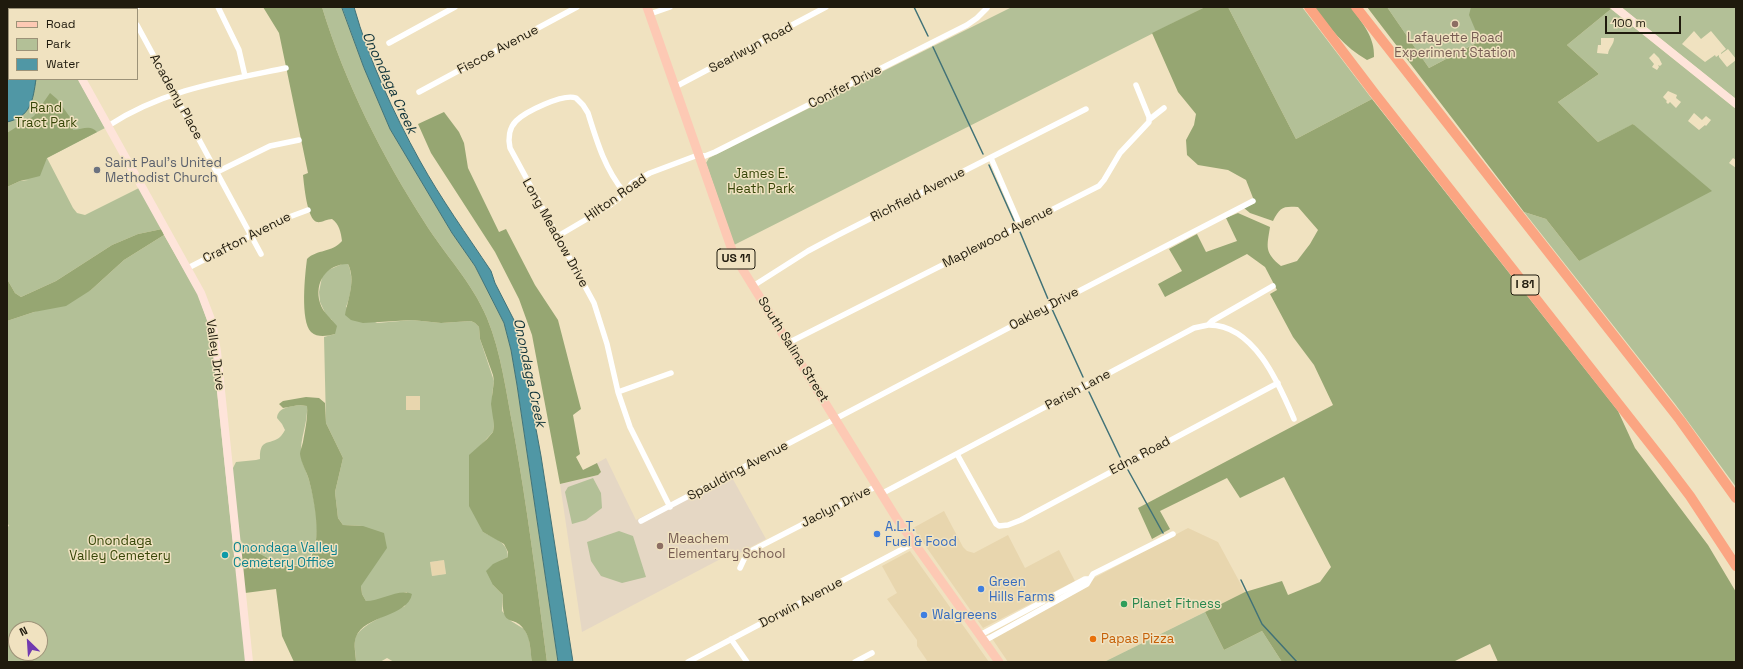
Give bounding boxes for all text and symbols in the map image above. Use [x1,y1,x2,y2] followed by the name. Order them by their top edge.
[8,8,138,80] legend
[1607,8,1683,34] scale bar
[1612,15,1646,31] text: 100 m
[46,16,75,32] text: Road
[706,19,796,77] street label: Searlwyn Road
[1450,19,1460,29] marker: Lafayette Road Experiment Station
[455,22,541,78] street label: Fiscoe Avenue
[358,29,420,137] water label: Onondaga Creek
[1394,30,1516,61] place label: Lafayette Road Experiment Station
[46,36,71,52] text: Park
[146,51,206,143] street label: Academy Place
[46,56,80,72] text: Water
[806,62,884,112] street label: Conifer Drive
[15,100,77,131] park label: Rand Tract Park
[105,155,222,186] place label: Saint Paul's United Methodist Church
[868,164,968,226] street label: Richfield Avenue
[92,165,102,175] marker: Saint Paul's United Methodist Church
[727,166,795,197] park label: James E. Heath Park
[582,171,650,225] street label: Hilton Road
[519,176,591,290] street label: Long Meadow Drive
[940,202,1056,272] street label: Maplewood Avenue
[200,209,294,267] street label: Crafton Avenue
[717,249,755,269] road number: US 11
[1511,275,1539,295] road number: I 81
[1007,284,1081,334] street label: Oakley Drive
[754,294,832,406] street label: South Salina Street
[509,317,549,429] water label: Onondaga Creek
[202,318,228,392] street label: Valley Drive
[1043,366,1113,414] street label: Parish Lane
[1107,434,1173,478] street label: Edna Road
[685,438,791,504] street label: Spaulding Avenue
[799,483,873,531] street label: Jaclyn Drive
[885,519,957,550] place label: A.L.T. Fuel & Food
[872,529,882,539] marker: A.L.T. Fuel & Food
[668,531,785,562] place label: Meachem Elementary School
[69,533,171,564] park label: Onondaga Valley Cemetery
[233,540,338,571] place label: Onondaga Valley Cemetery Office
[655,541,665,551] marker: Meachem Elementary School
[220,550,230,560] marker: Onondaga Valley Cemetery Office
[757,574,845,632] street label: Dorwin Avenue
[989,574,1055,605] place label: Green Hills Farms
[976,584,986,594] marker: Green Hills Farms
[1132,596,1221,612] place label: Planet Fitness
[1119,599,1129,609] marker: Planet Fitness
[932,607,997,623] place label: Walgreens
[919,610,929,620] marker: Walgreens
[8,621,48,661] north arrow
[17,623,30,639] text: N
[1101,631,1174,647] place label: Papas Pizza
[1088,634,1098,644] marker: Papas Pizza

